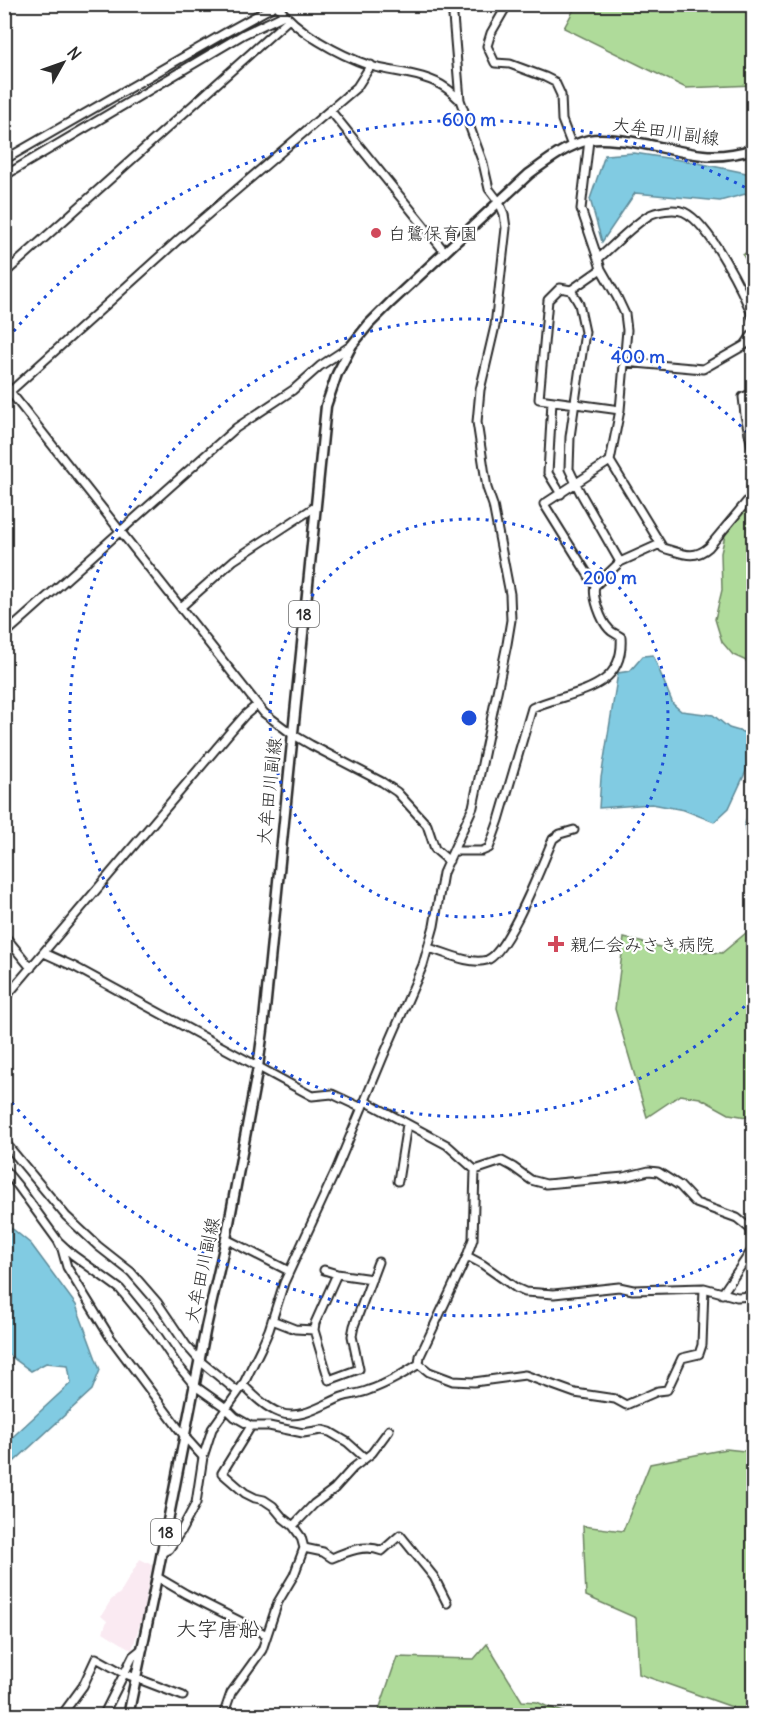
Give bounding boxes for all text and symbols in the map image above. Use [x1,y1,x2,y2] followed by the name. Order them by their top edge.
[33,33,93,93] north arrow
[63,43,86,64] text: N
[442,108,496,131] text: 600 m
[611,112,721,150] street label: 大牟田川副線
[388,222,478,245] place label: 白鷺保育園
[369,226,383,240] marker: 白鷺保育園
[611,345,665,368] text: 400 m
[583,566,637,589] text: 200 m
[289,601,319,627] road number: 18
[459,708,479,728] centre of rings
[252,736,286,846] street label: 大牟田川副線
[570,933,714,956] place label: 親仁会みさき病院
[547,935,565,953] marker: 親仁会みさき病院
[180,1215,224,1325] street label: 大牟田川副線
[151,1519,181,1545] road number: 18
[176,1615,260,1642] district label: 大字唐船

